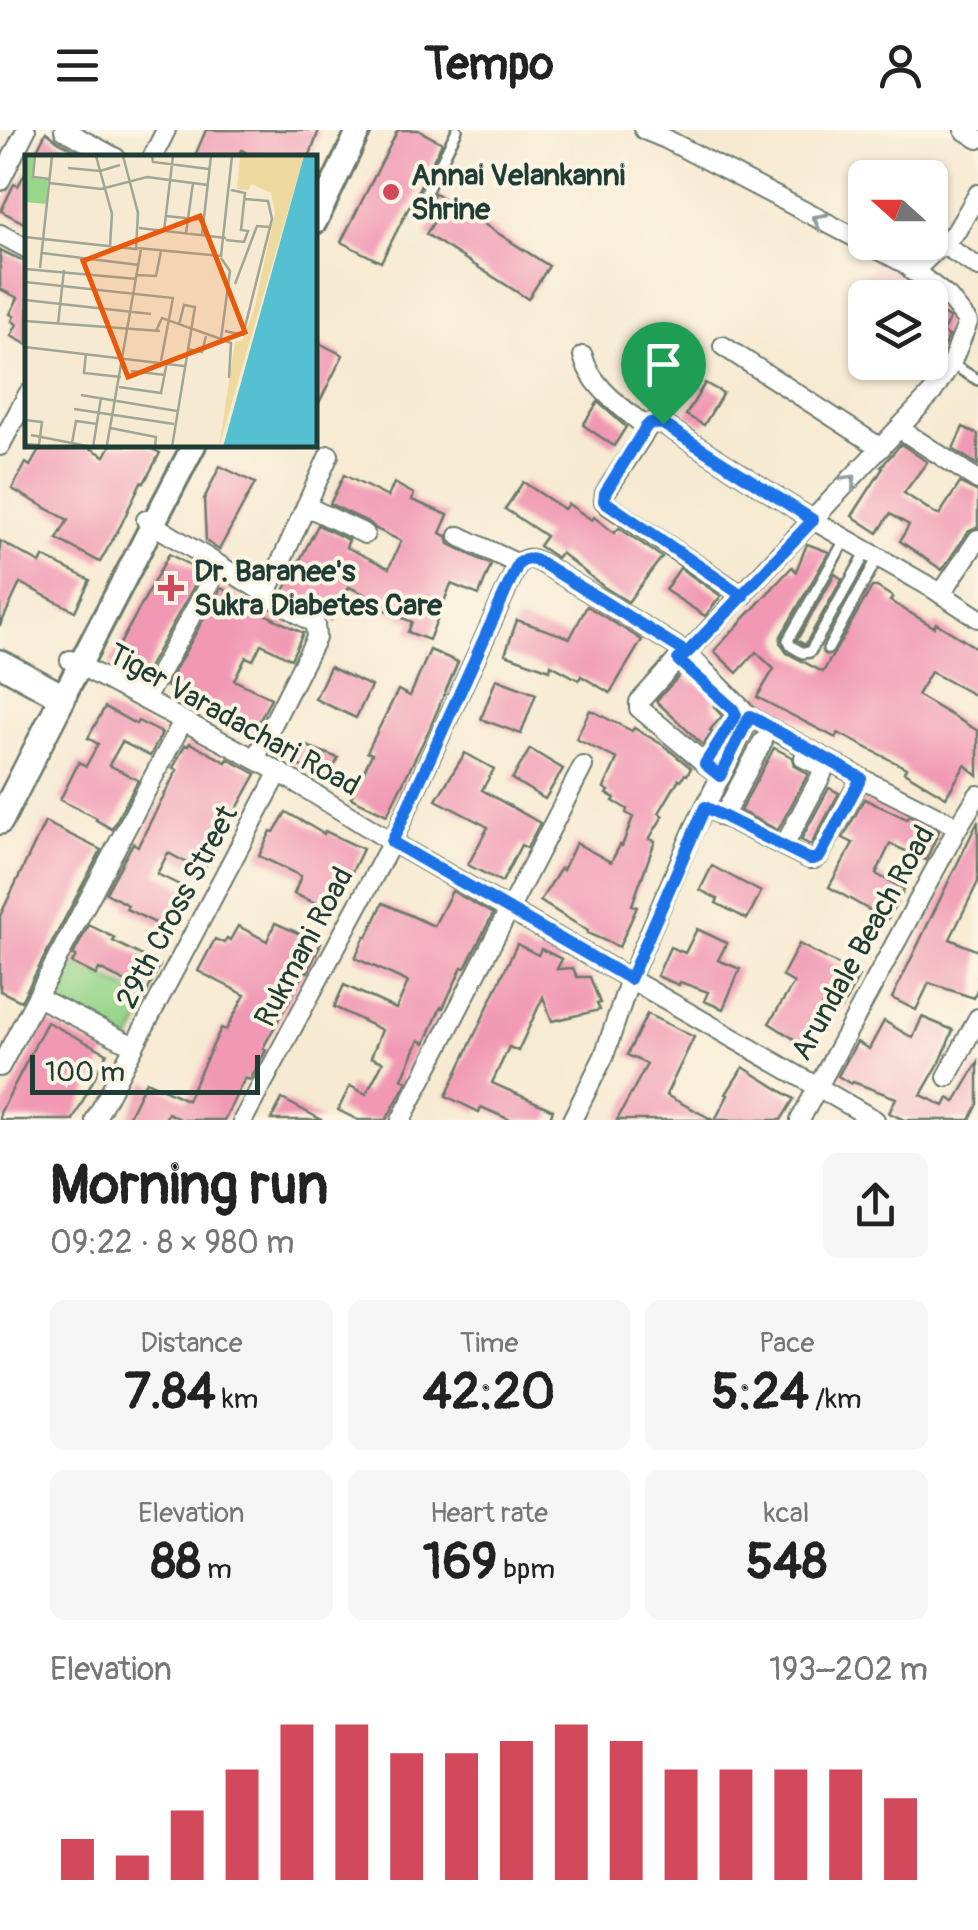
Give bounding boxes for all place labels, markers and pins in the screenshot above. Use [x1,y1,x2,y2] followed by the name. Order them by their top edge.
[411,157,625,228] place label: Annai Velankanni Shrine
[380,181,402,203] marker: Annai Velankanni Shrine
[621,322,706,425] pin
[194,553,443,624] place label: Dr. Baranee's Sukra Diabetes Care
[158,575,184,601] marker: Dr. Baranee's Sukra Diabetes Care

